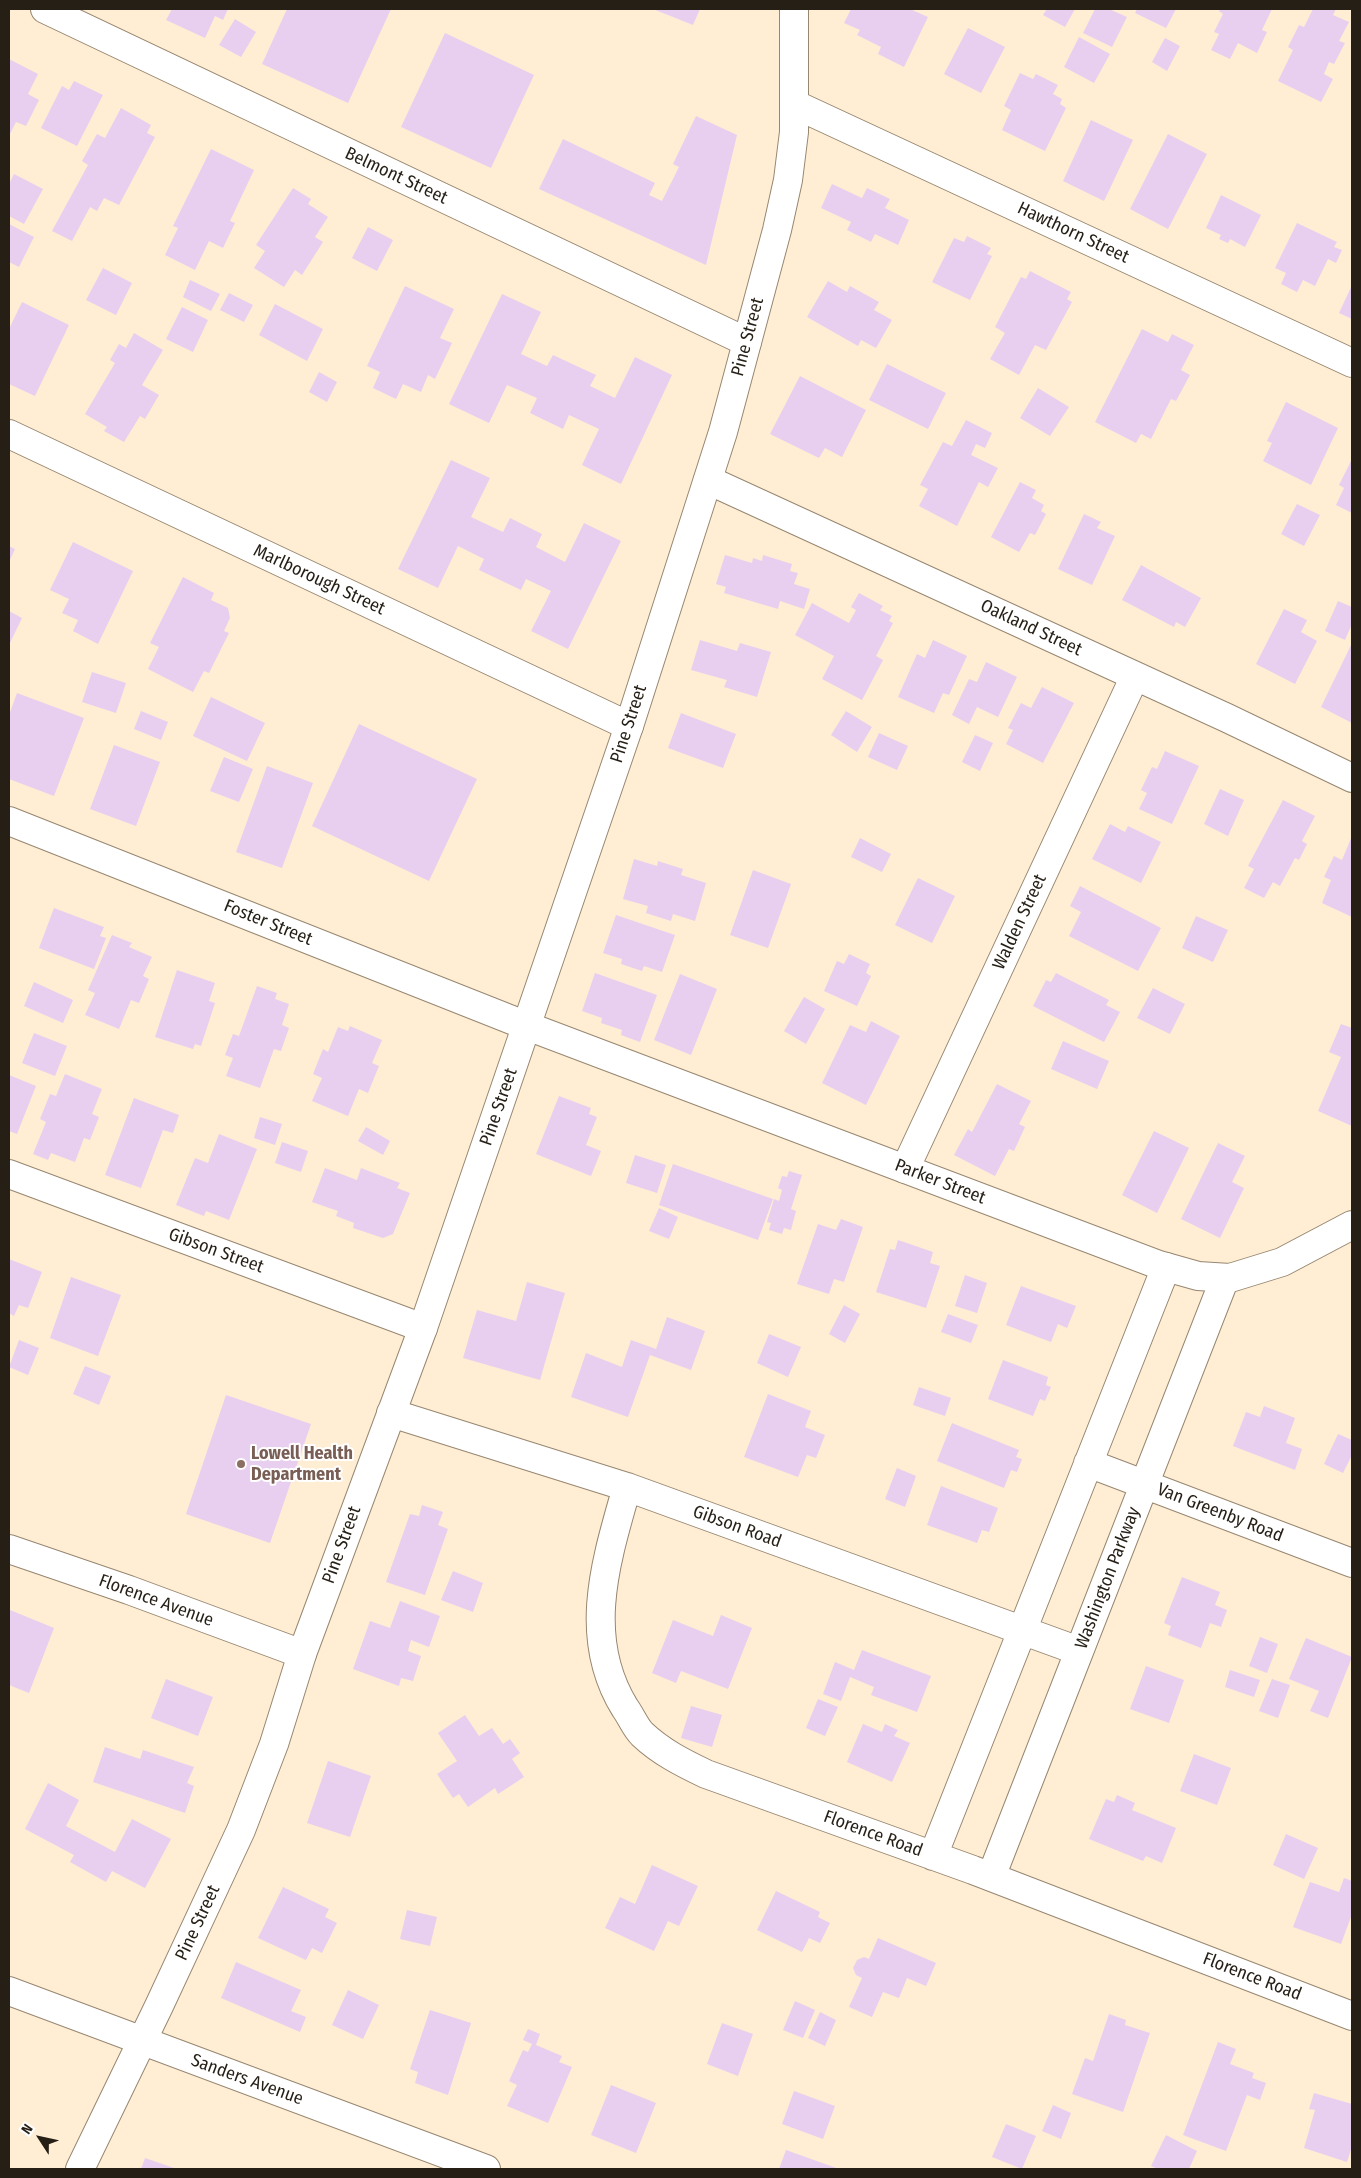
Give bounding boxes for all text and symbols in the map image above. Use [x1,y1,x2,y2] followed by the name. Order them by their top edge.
[341,143,451,209] street label: Belmont Street
[1014,198,1132,268] street label: Hawthorn Street
[727,295,769,379] street label: Pine Street
[250,540,388,620] street label: Marlborough Street
[977,595,1085,661] street label: Oakland Street
[606,682,652,766] street label: Pine Street
[988,871,1052,973] street label: Walden Street
[221,895,315,951] street label: Foster Street
[476,1065,522,1149] street label: Pine Street
[892,1155,988,1209] street label: Parker Street
[166,1224,266,1278] street label: Gibson Street
[251,1443,353,1486] place label: Lowell Health Department
[235,1458,247,1470] marker: Lowell Health Department
[1154,1479,1286,1547] street label: Van Greenby Road
[690,1501,784,1553] street label: Gibson Road
[318,1503,366,1587] street label: Pine Street
[1071,1504,1145,1652] street label: Washington Parkway
[96,1570,216,1632] street label: Florence Avenue
[821,1806,925,1862] street label: Florence Road
[171,1882,225,1964] street label: Pine Street
[1200,1948,1304,2006] street label: Florence Road
[188,2050,306,2110] street label: Sanders Avenue
[15,2113,65,2163] north arrow
[18,2121,37,2137] text: N

